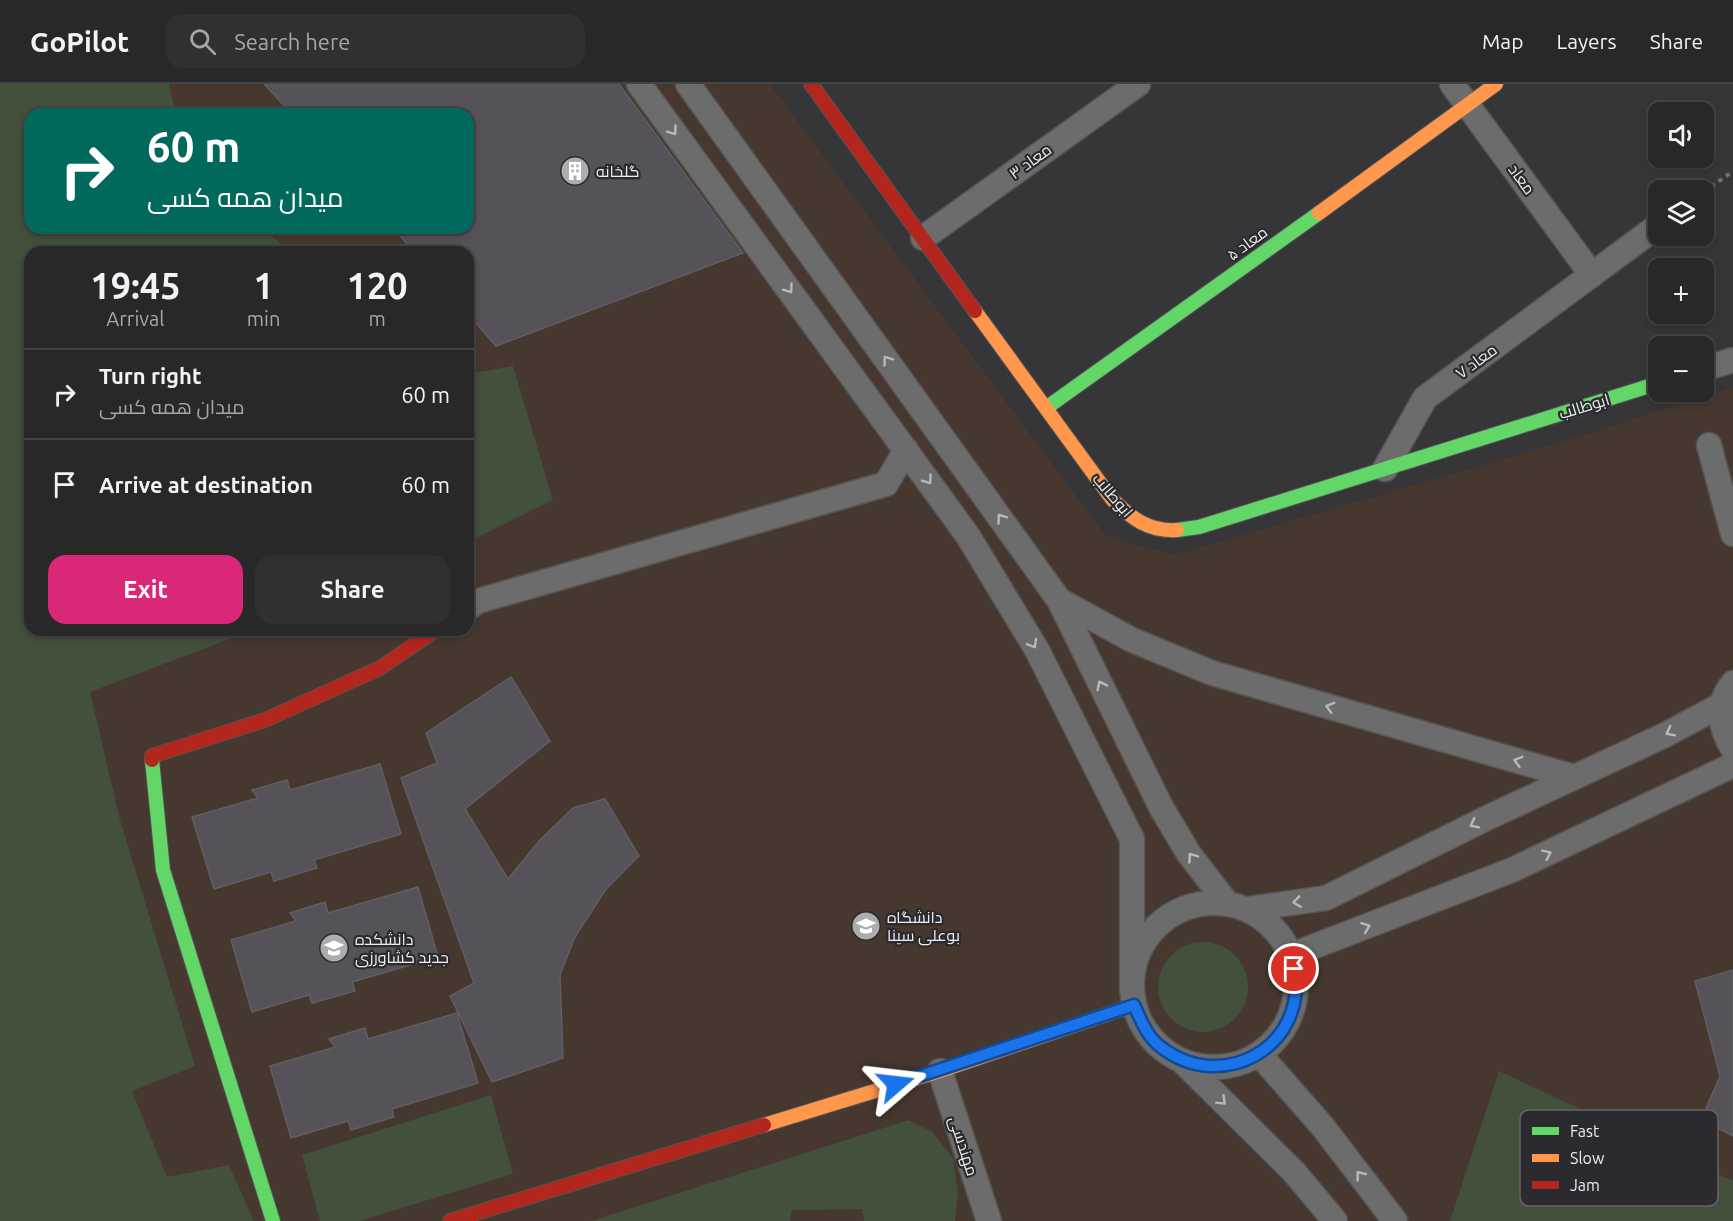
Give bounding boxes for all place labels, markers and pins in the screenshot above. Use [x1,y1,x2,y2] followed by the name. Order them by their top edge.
[559,155,591,187] building icon: گلخانه
[596,162,640,180] place label: گلخانه
[887,908,960,946] place label: دانشگاه بوعلی سینا
[850,910,882,942] school or university icon: دانشگاه بوعلی سینا
[355,930,449,968] place label: دانشکده جدید کشاورزی
[318,932,350,964] school or university icon: دانشکده جدید کشاورزی
[1268,943,1319,994] pin

